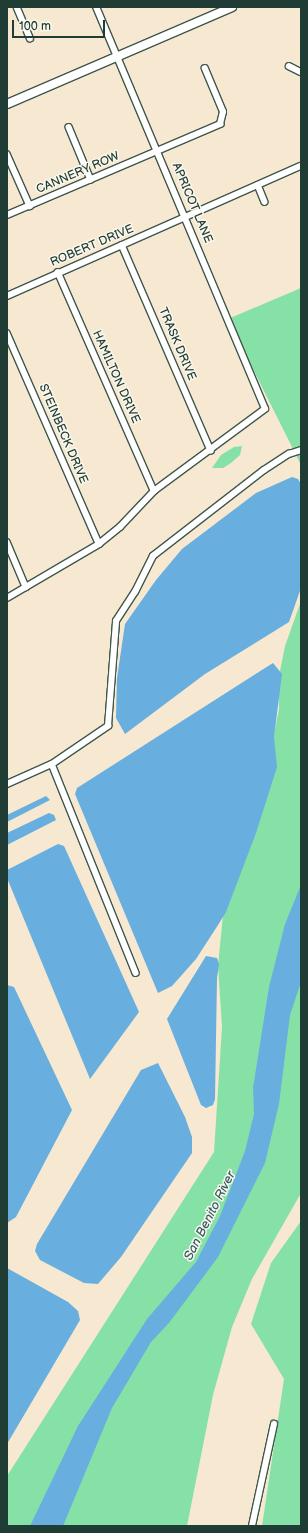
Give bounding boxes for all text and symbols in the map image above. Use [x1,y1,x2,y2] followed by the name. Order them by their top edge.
[14,12,107,38] scale bar
[19,19,51,34] text: 100 m
[34,149,122,197] street label: CANNERY ROW
[169,161,215,245] street label: APRICOT LANE
[48,222,136,270] street label: ROBERT DRIVE
[155,305,199,383] street label: TRASK DRIVE
[89,328,143,426] street label: HAMILTON DRIVE
[36,382,90,486] street label: STEINBECK DRIVE
[181,1169,239,1263] water label: San Benito River

